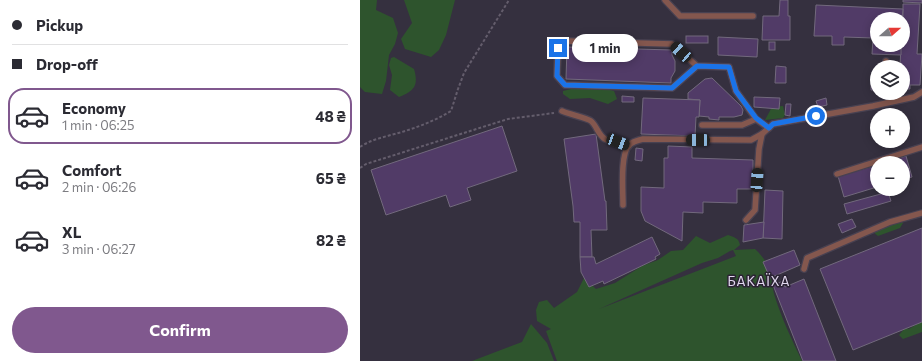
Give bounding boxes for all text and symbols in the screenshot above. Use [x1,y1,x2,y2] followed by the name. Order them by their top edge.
[870,12,910,52] north arrow
[870,12,910,196] map controls
[36,16,83,34] text: Pickup
[572,34,638,62] callout: 1 min
[549,39,567,57] route end
[590,40,620,56] text: 1 min
[668,40,694,64] car
[36,55,98,73] text: Drop-off
[870,60,910,100] button: layers
[14,98,50,134] icon: car
[62,99,126,117] text: Economy
[315,107,346,125] text: 48 ₴
[807,107,825,125] route start
[870,108,910,148] button: +
[62,117,134,133] text: 1 min · 06:25
[605,132,631,152] car
[686,134,710,146] car
[870,156,910,196] button: −
[14,160,50,196] icon: car
[62,161,122,179] text: Comfort
[750,168,764,192] car
[316,169,346,187] text: 65 ₴
[62,179,136,195] text: 2 min · 06:26
[14,222,50,258] icon: car
[62,223,81,241] text: XL
[316,231,346,249] text: 82 ₴
[62,241,136,257] text: 3 min · 06:27
[727,273,791,289] district label: БАКАЇХА
[12,307,348,353] button: Confirm

